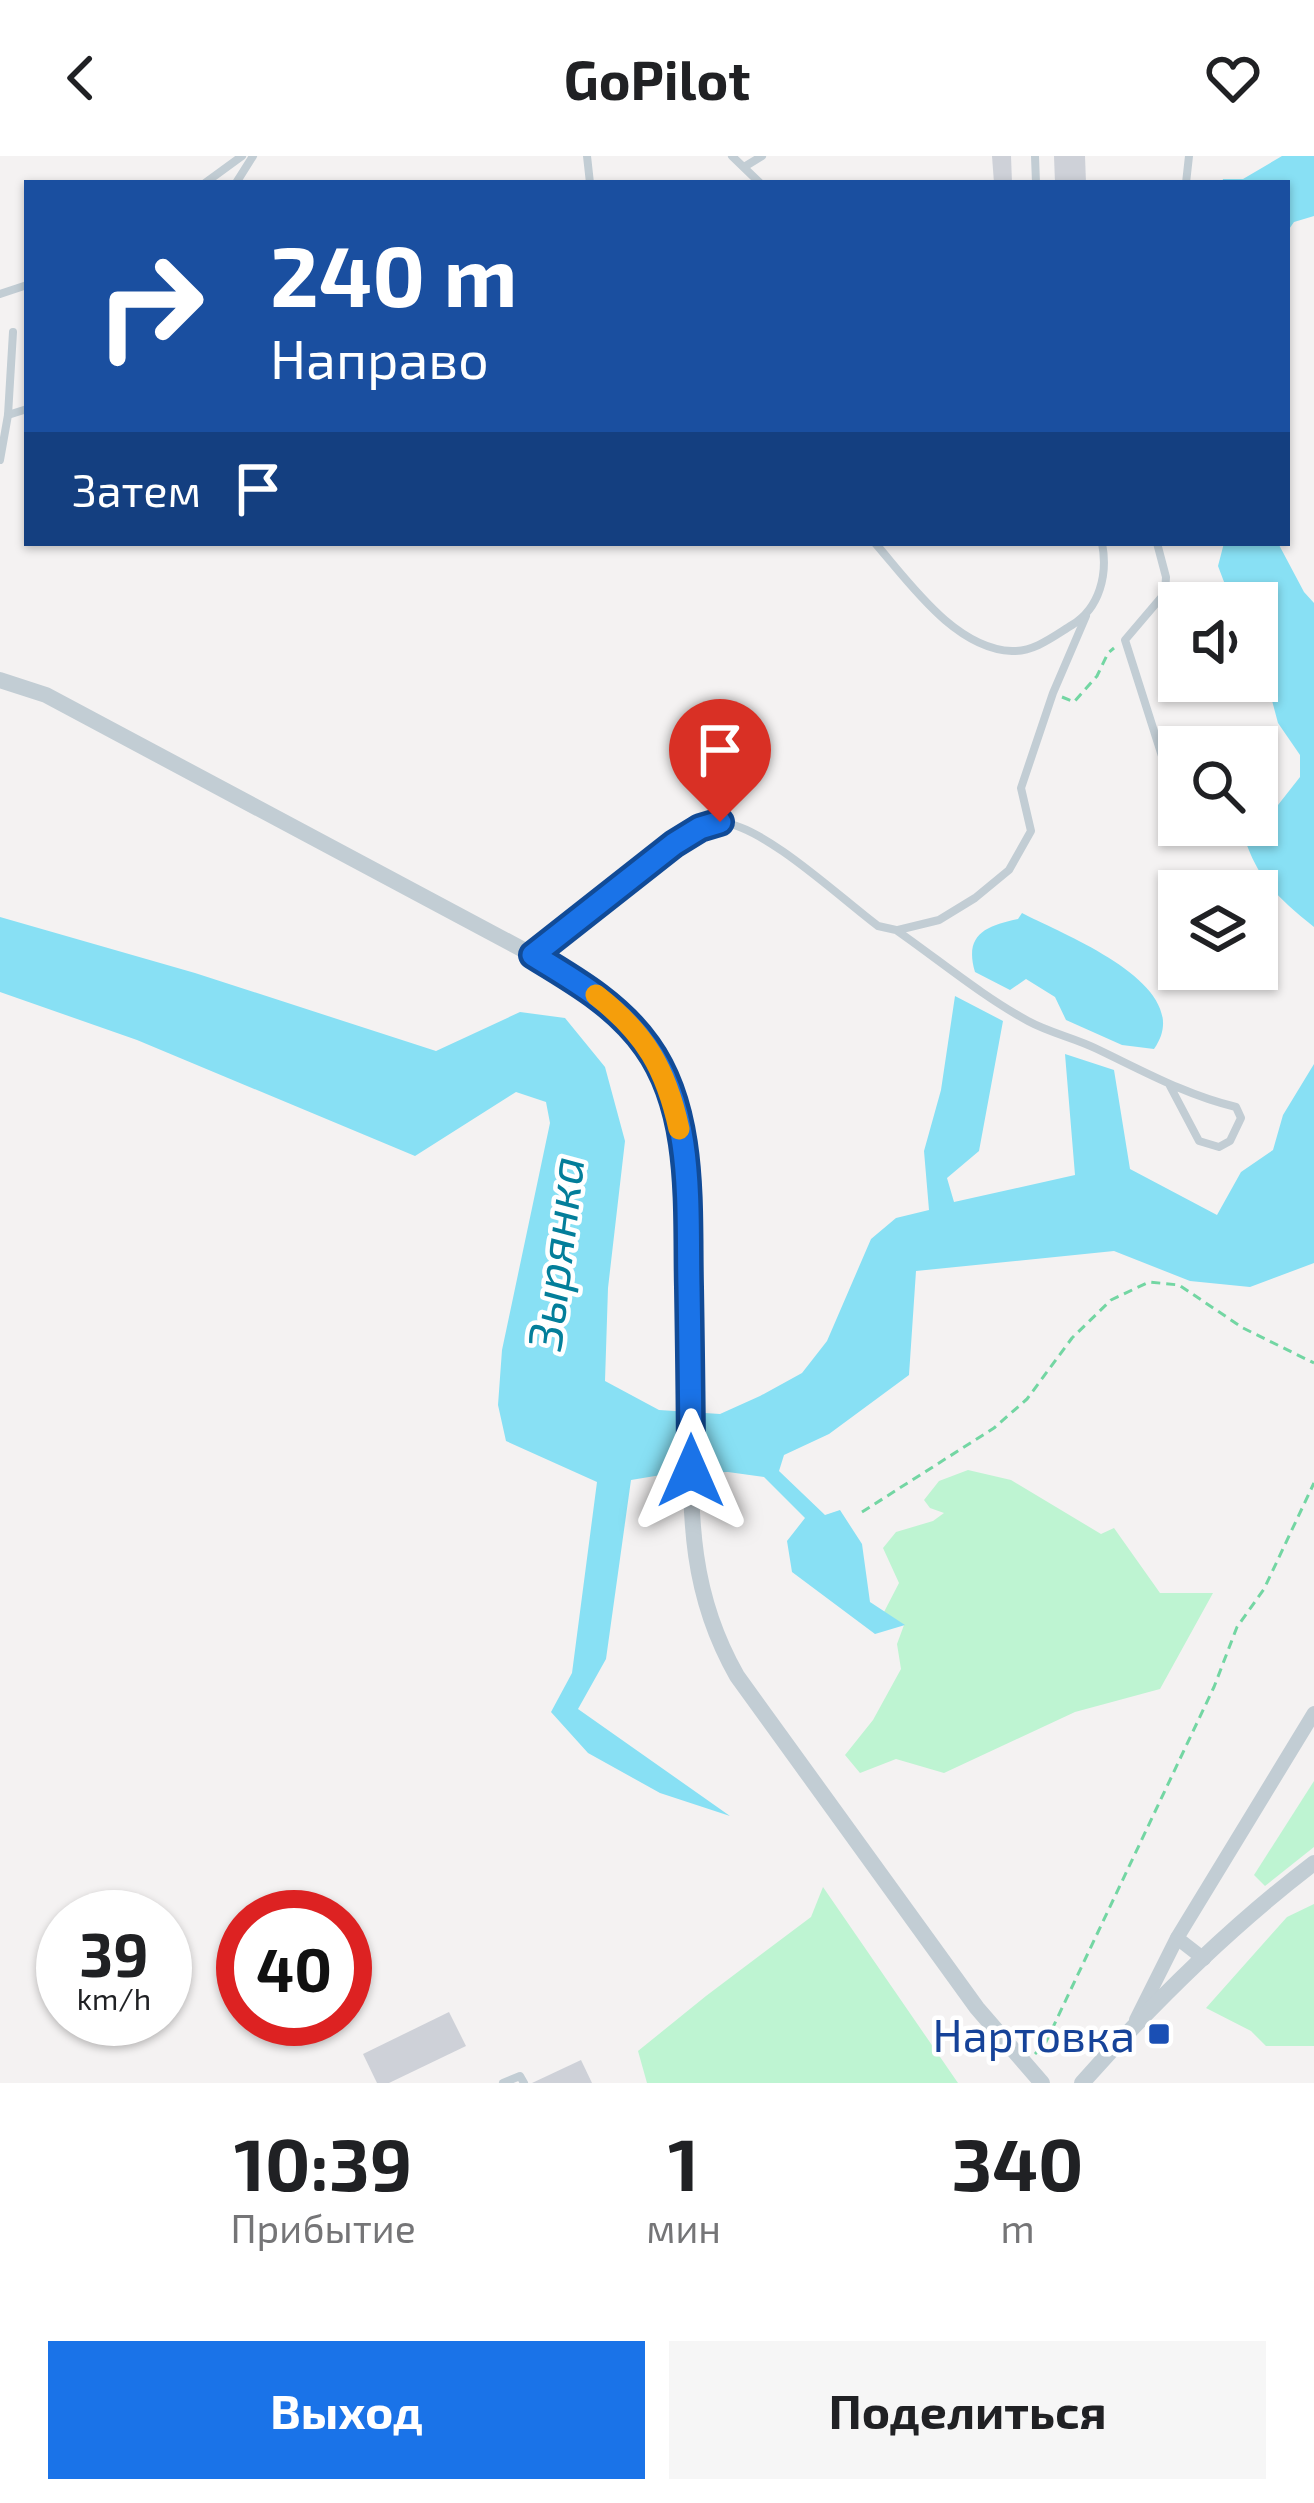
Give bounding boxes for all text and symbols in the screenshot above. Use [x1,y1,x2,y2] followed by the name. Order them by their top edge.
[48,45,114,111] icon: back
[1200,45,1266,111] icon: heart
[564,46,750,111] text: GoPilot
[270,223,517,324] text: 240 m
[72,228,228,384] icon: right
[270,325,489,390] text: Направо
[225,456,291,522] icon: arrive
[72,462,201,516] text: Затем
[1158,582,1278,990] map controls
[1158,582,1278,702] button: sound
[669,699,771,822] pin
[687,717,753,783] icon: arrive
[1158,726,1278,846] button: search
[1158,870,1278,990] button: layers
[513,1153,595,1354] water label: Зырянка
[628,1408,754,1534] position arrow
[216,1890,372,2046] speed limit sign: 40
[79,1917,149,1989] text: 39
[77,1980,151,2016] text: km/h
[933,2007,1135,2061] place label: Нартовка
[1146,2021,1172,2047] marker: Нартовка
[234,2119,412,2205] text: 10:39
[668,2119,699,2205] text: 1
[951,2119,1084,2205] text: 340
[230,2204,416,2251] text: Прибытие
[646,2204,721,2251] text: мин
[1000,2204,1035,2251] text: m
[48,2341,645,2479] button: Выход
[669,2341,1266,2479] button: Поделиться

